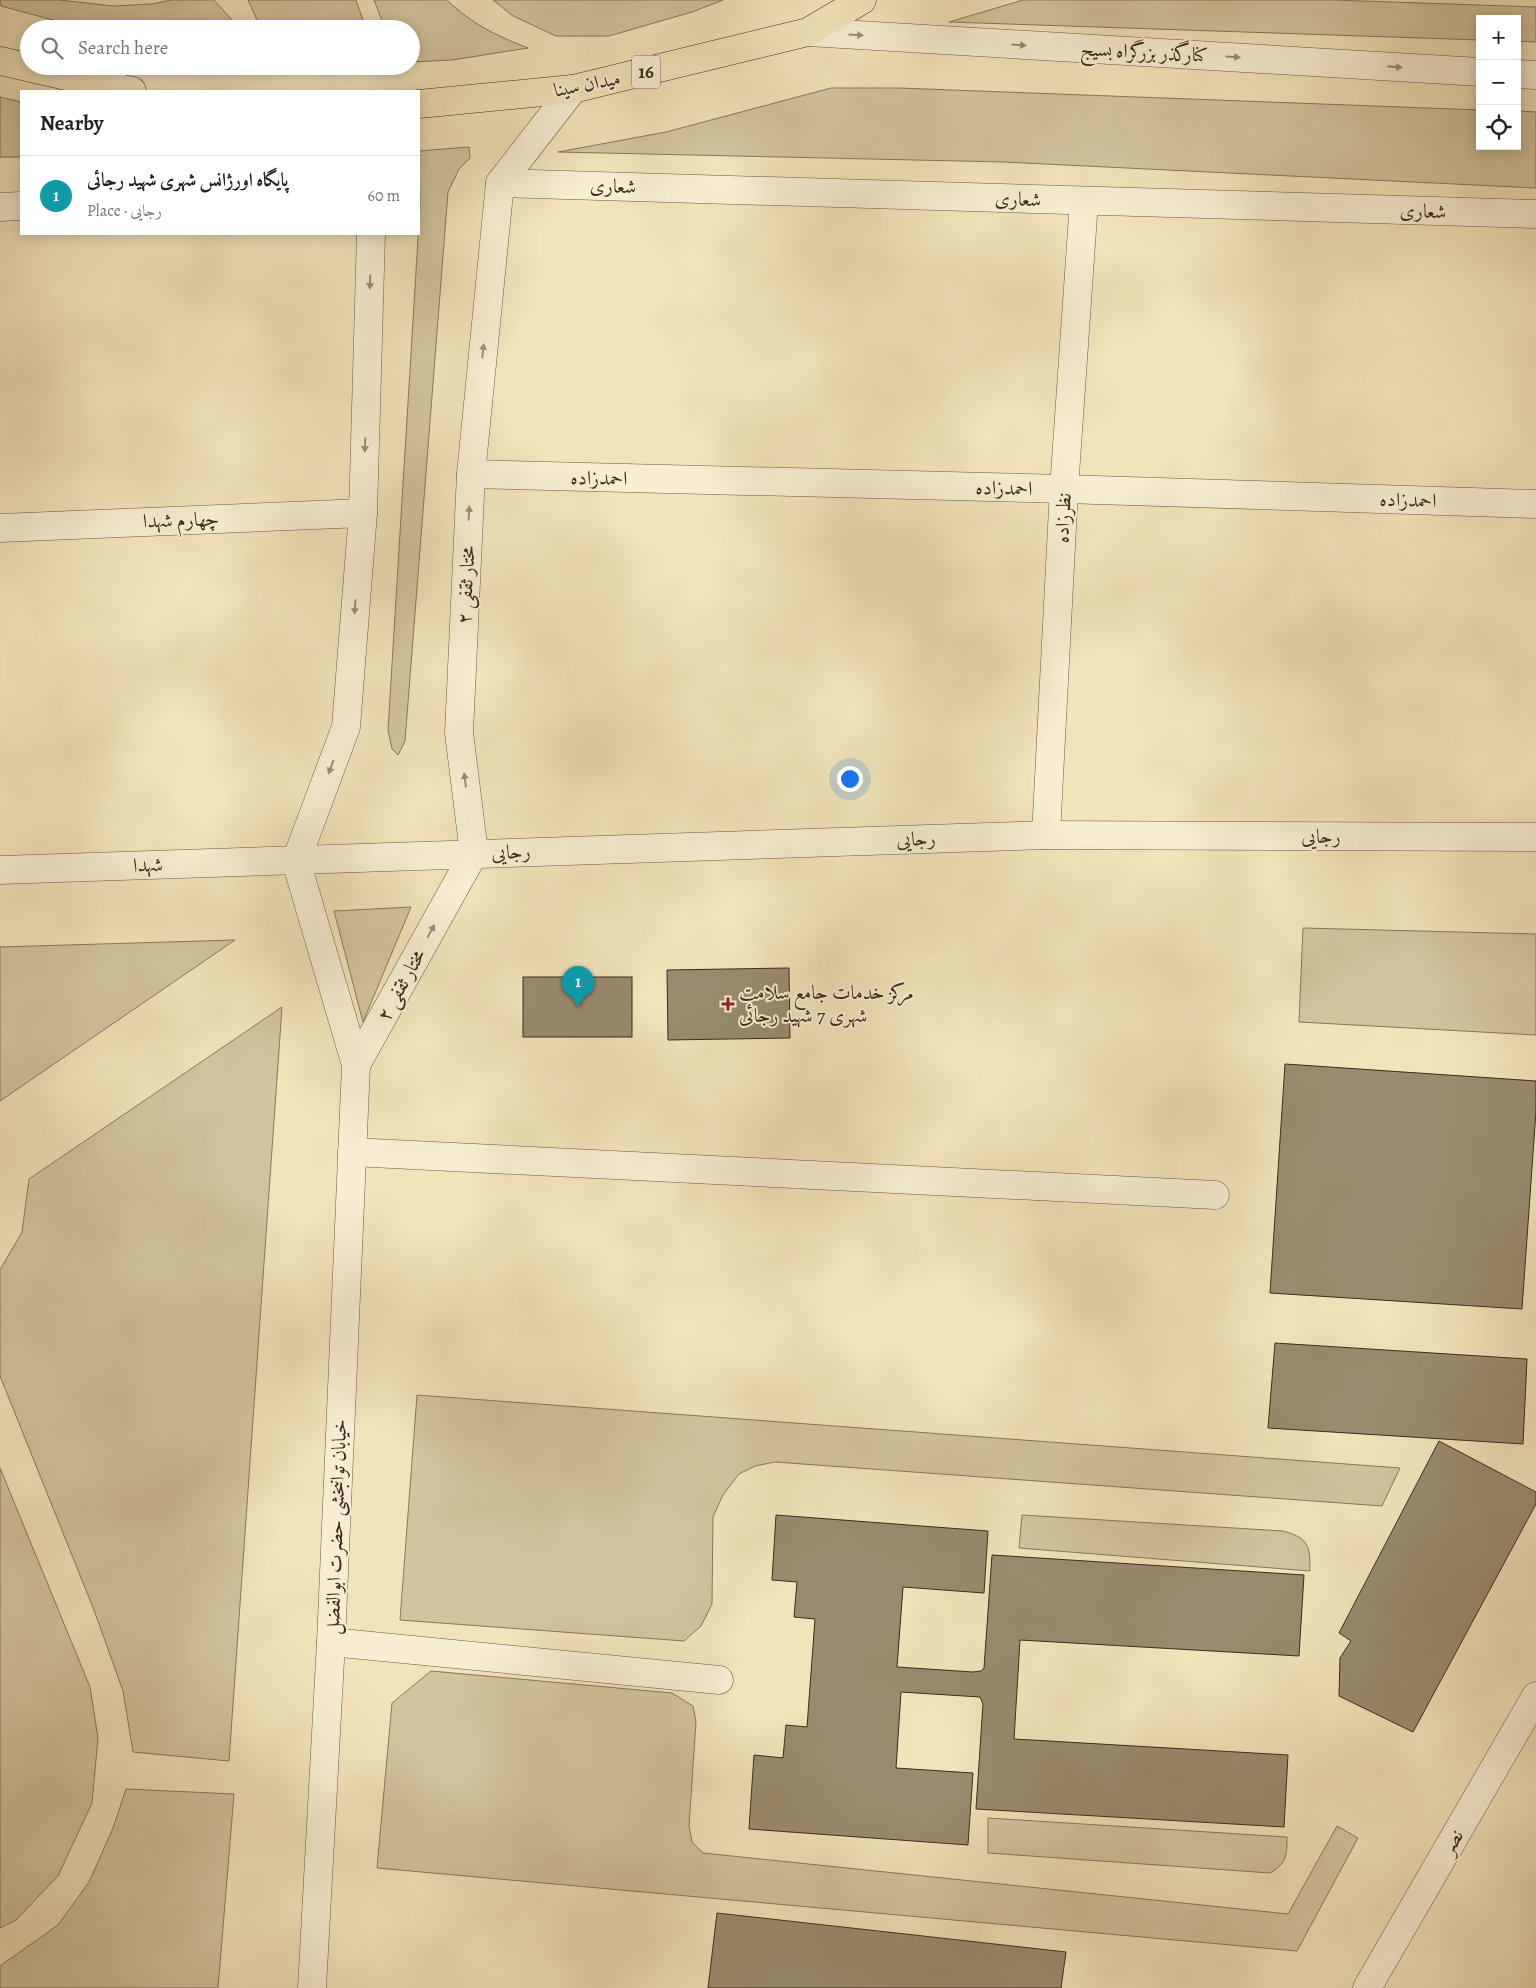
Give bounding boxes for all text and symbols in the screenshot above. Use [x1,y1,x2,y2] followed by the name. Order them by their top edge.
[1476,15,1521,150] map controls
[1476,15,1521,60] button: +
[20,20,420,75] search box
[849,31,865,39] one-way arrow
[38,34,66,62] icon: search
[1079,34,1208,73] street label: کنارگذر بزرگراه بسیج
[78,35,168,61] text: Search here
[1011,41,1027,49] one-way arrow
[1225,54,1241,62] one-way arrow
[632,56,660,88] road number: 16
[1476,60,1521,105] button: −
[1388,63,1404,71] one-way arrow
[551,64,623,104] street label: میدان سینا
[1476,105,1521,150] button: locate
[40,109,103,137] text: Nearby
[87,167,288,193] text: پایگاه اورژانس شهری شهید رجائی
[589,172,637,200] street label: شعاری
[53,185,59,207] text: 1
[368,185,400,207] text: 60 m
[994,185,1042,213] street label: شعاری
[1399,197,1447,225] street label: شعاری
[87,200,162,222] text: Place · رجایی
[366,275,374,291] one-way arrow
[479,343,487,359] one-way arrow
[360,437,368,453] one-way arrow
[570,464,628,492] street label: احمدزاده
[975,474,1033,502] street label: احمدزاده
[1379,486,1437,514] street label: احمدزاده
[1048,492,1078,544] street label: نظرزاده
[142,505,220,539] street label: چهارم شهدا
[466,505,474,521] one-way arrow
[450,545,483,625] street label: مختار ثقفی ۲
[351,599,359,615] one-way arrow
[327,759,334,774] one-way arrow
[837,766,863,792] your location
[461,772,469,788] one-way arrow
[1301,823,1341,850] street label: رجایی
[896,825,936,853] street label: رجایی
[491,838,531,866] street label: رجایی
[133,851,163,879] street label: شهدا
[427,924,435,938] one-way arrow
[370,944,433,1026] street label: مختار ثقفی ۲
[562,966,594,1007] pin: 1
[739,979,914,1029] place label: مرکز خدمات جامع سلامت شهری 7 شهید رجائی
[721,997,735,1011] marker: مرکز خدمات جامع سلامت شهری 7 شهید رجائی
[319,1419,354,1635] street label: خیابان توانبخشی حضرت ابوالفضل
[1433,1824,1470,1861] street label: نصر

